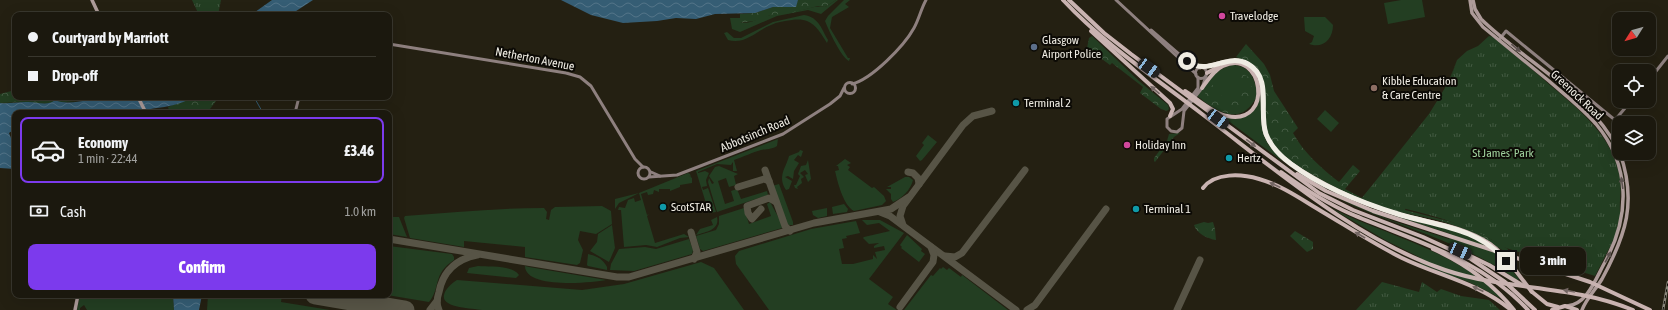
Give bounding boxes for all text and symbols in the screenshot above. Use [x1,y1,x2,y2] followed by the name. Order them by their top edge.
[1230,9,1278,23] place label: Travelodge
[1217,11,1227,21] marker: Travelodge
[1612,12,1656,56] north arrow
[1612,12,1656,160] map controls
[52,29,168,46] text: Courtyard by Marriott
[1042,33,1101,61] place label: Glasgow Airport Police
[1029,42,1039,52] marker: Glasgow Airport Police
[494,44,576,74] street label: Netherton Avenue
[1511,44,1522,53] one-way arrow
[1178,52,1196,70] route start
[1136,56,1162,80] car
[1612,64,1656,108] button: locate
[52,67,98,84] text: Drop-off
[1548,67,1606,123] street label: Greenock Road
[1382,74,1456,102] place label: Kibble Education & Care Centre
[1369,83,1379,93] marker: Kibble Education & Care Centre
[1150,85,1160,95] one-way arrow
[1024,96,1071,110] place label: Terminal 2
[1011,98,1021,108] marker: Terminal 2
[1205,107,1231,131] car
[718,113,792,155] street label: Abbotsinch Road
[1612,116,1656,160] button: layers
[30,132,66,168] icon: car
[78,134,128,151] text: Economy
[1135,138,1186,152] place label: Holiday Inn
[1245,139,1256,147] one-way arrow
[1122,140,1132,150] marker: Holiday Inn
[344,142,374,159] text: £3.46
[1472,146,1534,160] park label: St James' Park
[78,151,138,166] text: 1 min · 22:44
[1237,151,1261,165] place label: Hertz
[1224,153,1234,163] marker: Hertz
[1619,177,1625,189] one-way arrow
[1269,182,1280,188] one-way arrow
[28,200,50,222] icon: cash
[671,200,711,214] place label: ScotSTAR
[658,202,668,212] marker: ScotSTAR
[1144,202,1191,216] place label: Terminal 1
[60,203,86,220] text: Cash
[345,204,376,219] text: 1.0 km
[1131,204,1141,214] marker: Terminal 1
[1354,231,1366,238] one-way arrow
[1447,241,1473,261] car
[28,244,376,290] button: Confirm
[1520,247,1586,275] callout: 3 min
[1604,251,1611,263] one-way arrow
[1497,252,1515,270] route end
[1540,253,1566,268] text: 3 min
[1473,286,1484,292] one-way arrow
[1563,288,1575,294] one-way arrow

